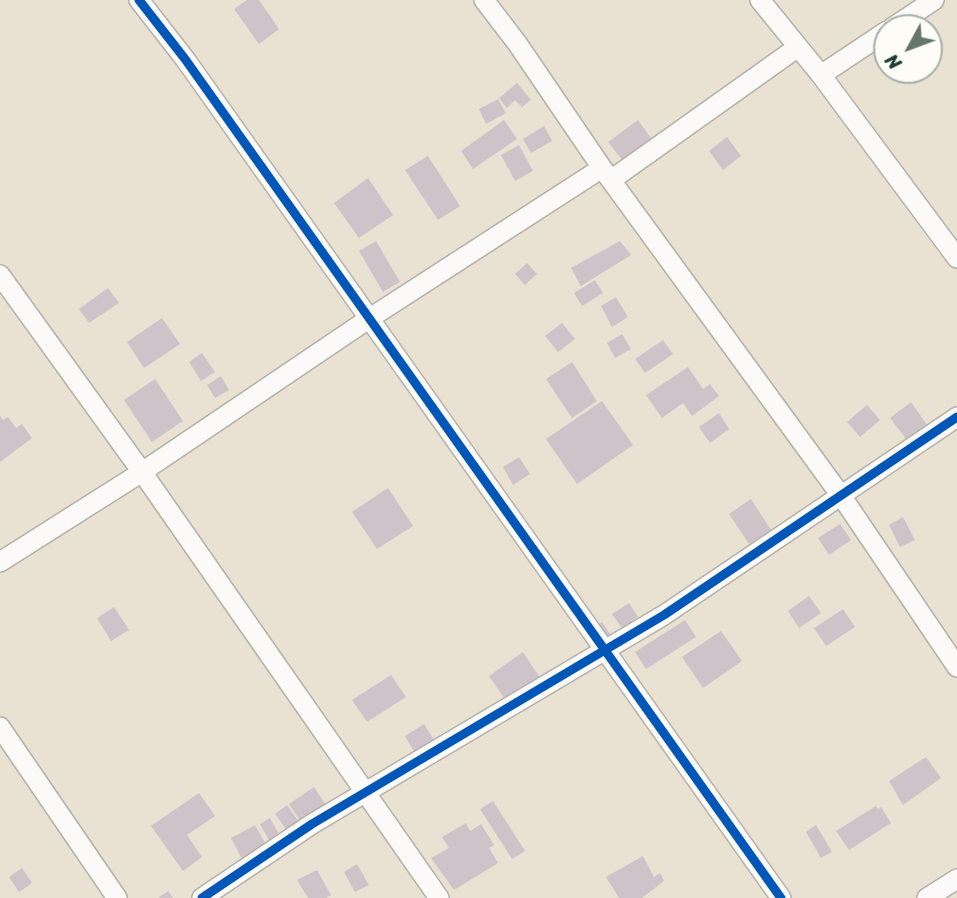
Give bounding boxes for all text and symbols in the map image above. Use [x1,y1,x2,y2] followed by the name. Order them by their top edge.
[873,14,943,84] north arrow
[877,46,910,78] text: N

